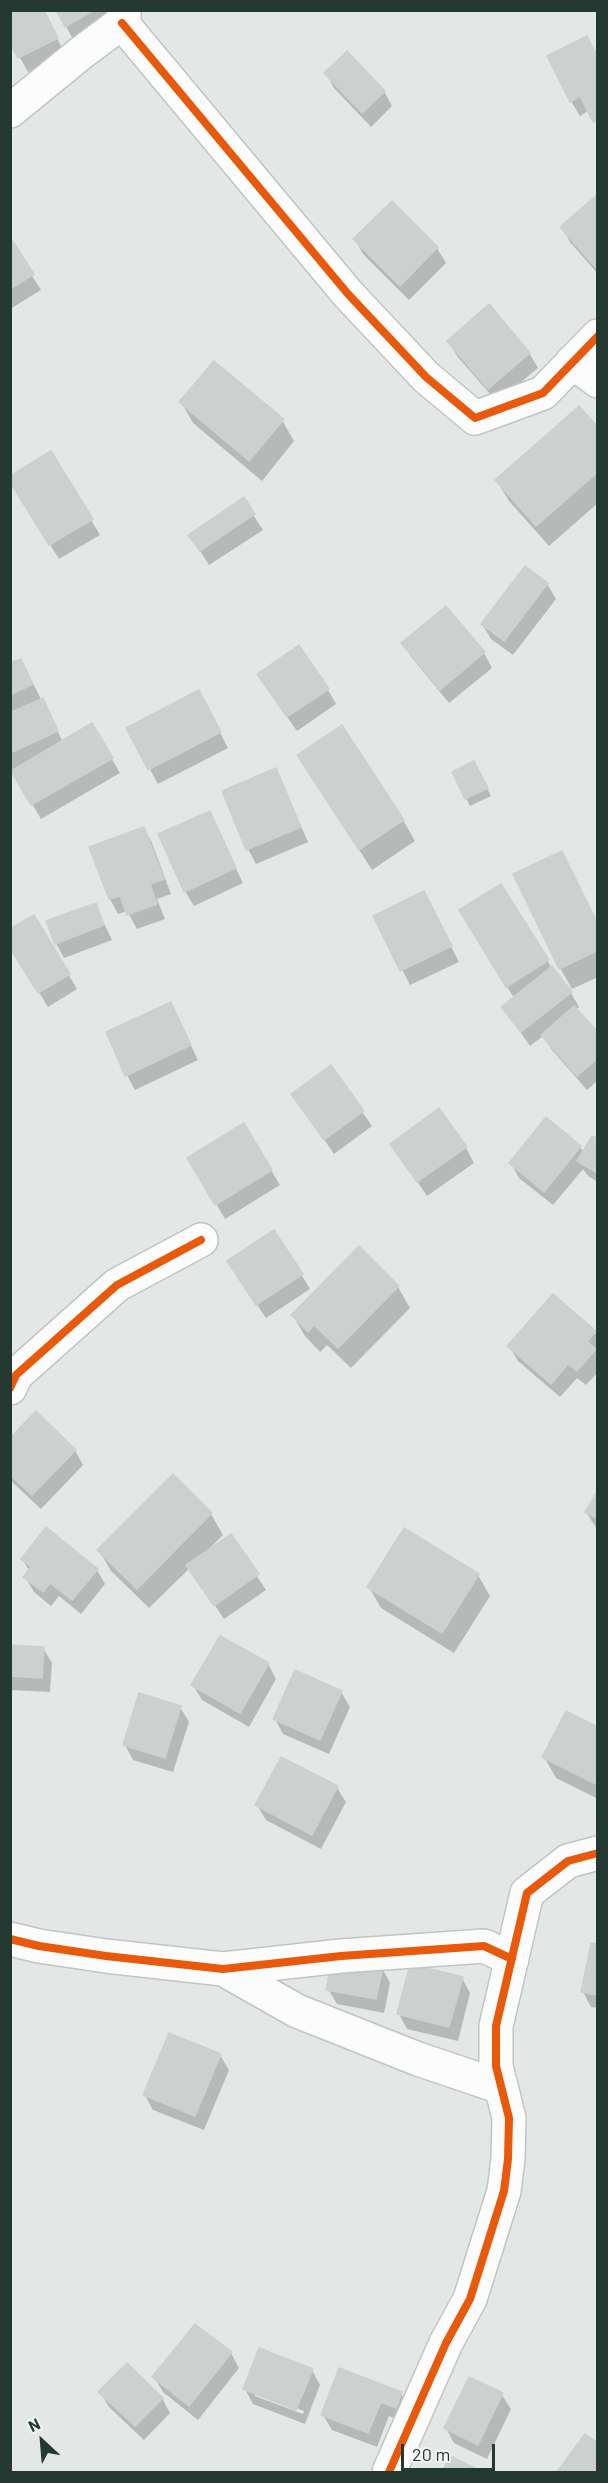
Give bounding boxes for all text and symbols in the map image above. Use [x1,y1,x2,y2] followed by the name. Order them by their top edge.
[12,2411,72,2471] north arrow
[25,2414,43,2435] text: N
[404,2432,498,2470] scale bar
[412,2443,450,2465] text: 20 m

